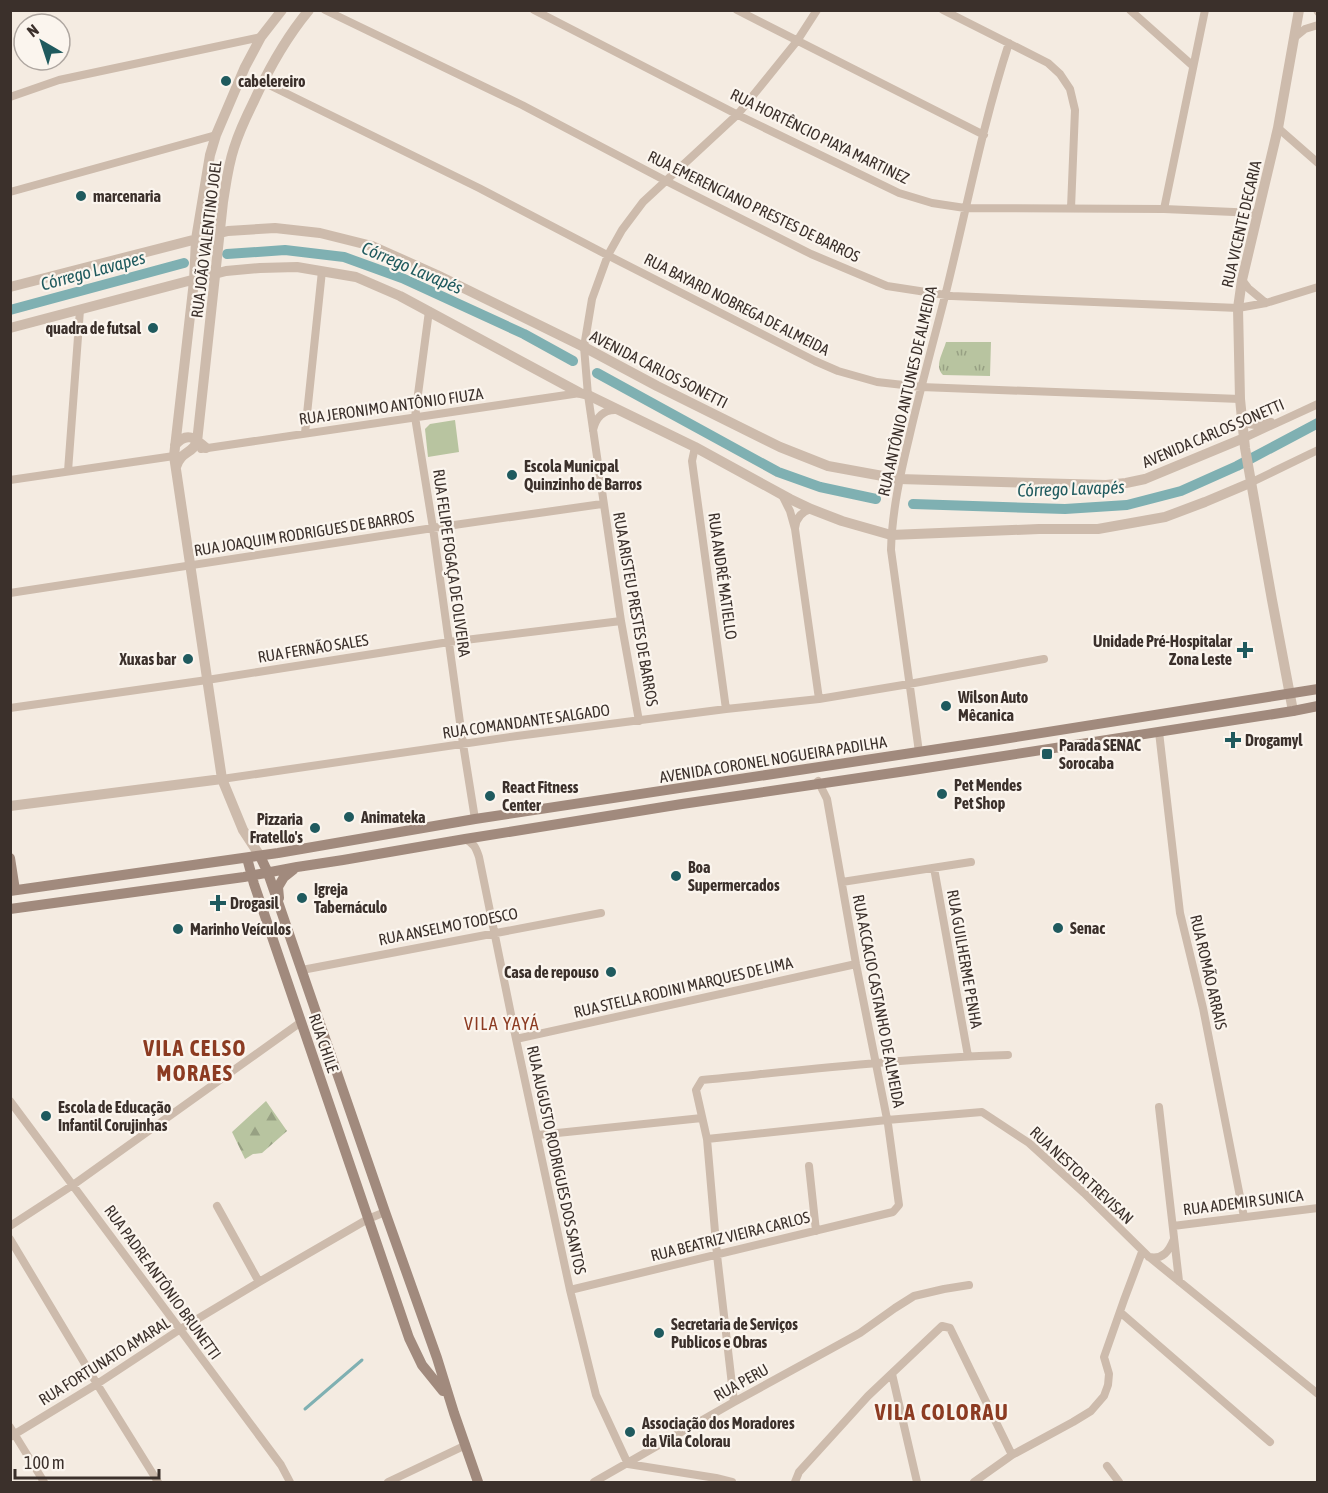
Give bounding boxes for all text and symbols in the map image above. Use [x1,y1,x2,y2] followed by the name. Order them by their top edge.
[12,12,72,72] north arrow
[23,20,42,40] text: N
[238,72,306,90] place label: cabelereiro
[219,74,233,88] marker: cabelereiro
[728,85,912,187] street label: RUA HORTÊNCIO PIAYA MARTINEZ
[645,147,863,265] street label: RUA EMERENCIANO PRESTES DE BARROS
[187,158,225,319] street label: RUA JOÃO VALENTINO JOEL
[1218,159,1264,289] street label: RUA VICENTE DECARIA
[93,187,161,205] place label: marcenaria
[74,189,88,203] marker: marcenaria
[359,237,466,298] water label: Córrego Lavapés
[38,246,148,295] water label: Córrego Lavapes
[641,249,833,359] street label: RUA BAYARD NOBREGA DE ALMEIDA
[874,284,940,498] street label: RUA ANTÔNIO ANTUNES DE ALMEIDA
[46,319,142,337] place label: quadra de futsal
[146,321,160,335] marker: quadra de futsal
[587,326,731,412] street label: AVENIDA CARLOS SONETTI
[298,384,484,428] street label: RUA JERONIMO ANTÔNIO FIUZA
[1139,395,1287,471] street label: AVENIDA CARLOS SONETTI
[524,457,642,493] place label: Escola Municpal Quinzinho de Barros
[429,468,474,658] street label: RUA FELIPE FOGAÇA DE OLIVEIRA
[505,468,519,482] marker: Escola Municpal Quinzinho de Barros
[1017,476,1125,501] water label: Córrego Lavapés
[193,507,416,559] street label: RUA JOAQUIM RODRIGUES DE BARROS
[610,510,662,708] street label: RUA ARISTEU PRESTES DE BARROS
[705,511,741,641] street label: RUA ANDRÉ MATIELLO
[256,630,370,666] street label: RUA FERNÃO SALES
[1093,632,1232,668] place label: Unidade Pré-Hospitalar Zona Leste
[1236,641,1254,659] marker: Unidade Pré-Hospitalar Zona Leste
[119,650,176,668] place label: Xuxas bar
[181,652,195,666] marker: Xuxas bar
[957,688,1029,724] place label: Wilson Auto Mêcanica
[939,699,953,713] marker: Wilson Auto Mêcanica
[441,700,611,742] street label: RUA COMANDANTE SALGADO
[1245,731,1303,749] place label: Drogamyl
[658,732,888,786] street label: AVENIDA CORONEL NOGUEIRA PADILHA
[1226,733,1240,747] marker: Drogamyl
[1059,736,1142,772] place label: Parada SENAC Sorocaba
[1040,747,1054,761] marker: Parada SENAC Sorocaba
[954,776,1022,812] place label: Pet Mendes Pet Shop
[502,778,579,814] place label: React Fitness Center
[935,787,949,801] marker: Pet Mendes Pet Shop
[483,789,497,803] marker: React Fitness Center
[360,808,425,826] place label: Animateka
[250,810,303,846] place label: Pizzaria Fratello's
[342,810,356,824] marker: Animateka
[308,821,322,835] marker: Pizzaria Fratello's
[688,858,780,894] place label: Boa Supermercados
[669,869,683,883] marker: Boa Supermercados
[314,880,388,916] place label: Igreja Tabernáculo
[944,888,986,1030] street label: RUA GUILHERME PENHA
[295,891,309,905] marker: Igreja Tabernáculo
[849,893,909,1109] street label: RUA ACCACIO CASTANHO DE ALMEIDA
[230,894,280,912] place label: Drogasil
[211,896,225,910] marker: Drogasil
[377,904,519,948] street label: RUA ANSELMO TODESCO
[1187,913,1231,1031] street label: RUA ROMÃO ARRAIS
[1070,919,1105,937] place label: Senac
[190,920,291,938] place label: Marinho Veículos
[1051,921,1065,935] marker: Senac
[171,922,185,936] marker: Marinho Veículos
[572,953,794,1021] street label: RUA STELLA RODINI MARQUES DE LIMA
[504,963,599,981] place label: Casa de repouso
[604,965,618,979] marker: Casa de repouso
[306,1011,343,1075] street label: RUA CHILE
[464,1013,540,1034] district label: VILA YAYÁ
[142,1035,247,1086] district label: VILA CELSO MORAES
[524,1044,590,1276] street label: RUA AUGUSTO RODRIGUES DOS SANTOS
[58,1098,172,1134] place label: Escola de Educação Infantil Corujinhas
[39,1109,53,1123] marker: Escola de Educação Infantil Corujinhas
[1027,1123,1137,1227] street label: RUA NESTOR TREVISAN
[1182,1186,1304,1218] street label: RUA ADEMIR SUNICA
[101,1201,225,1363] street label: RUA PADRE ANTÔNIO BRUNETTI
[649,1207,812,1264] street label: RUA BEATRIZ VIEIRA CARLOS
[35,1313,173,1409] street label: RUA FORTUNATO AMARAL
[671,1315,798,1351] place label: Secretaria de Serviços Publicos e Obras
[652,1326,666,1340] marker: Secretaria de Serviços Publicos e Obras
[711,1360,771,1404] street label: RUA PERU
[874,1399,1009,1425] district label: VILA COLORAU
[641,1414,795,1450] place label: Associação dos Moradores da Vila Colorau
[623,1425,637,1439] marker: Associação dos Moradores da Vila Colorau
[15,1442,159,1480] scale bar
[24,1452,65,1473] text: 100 m

